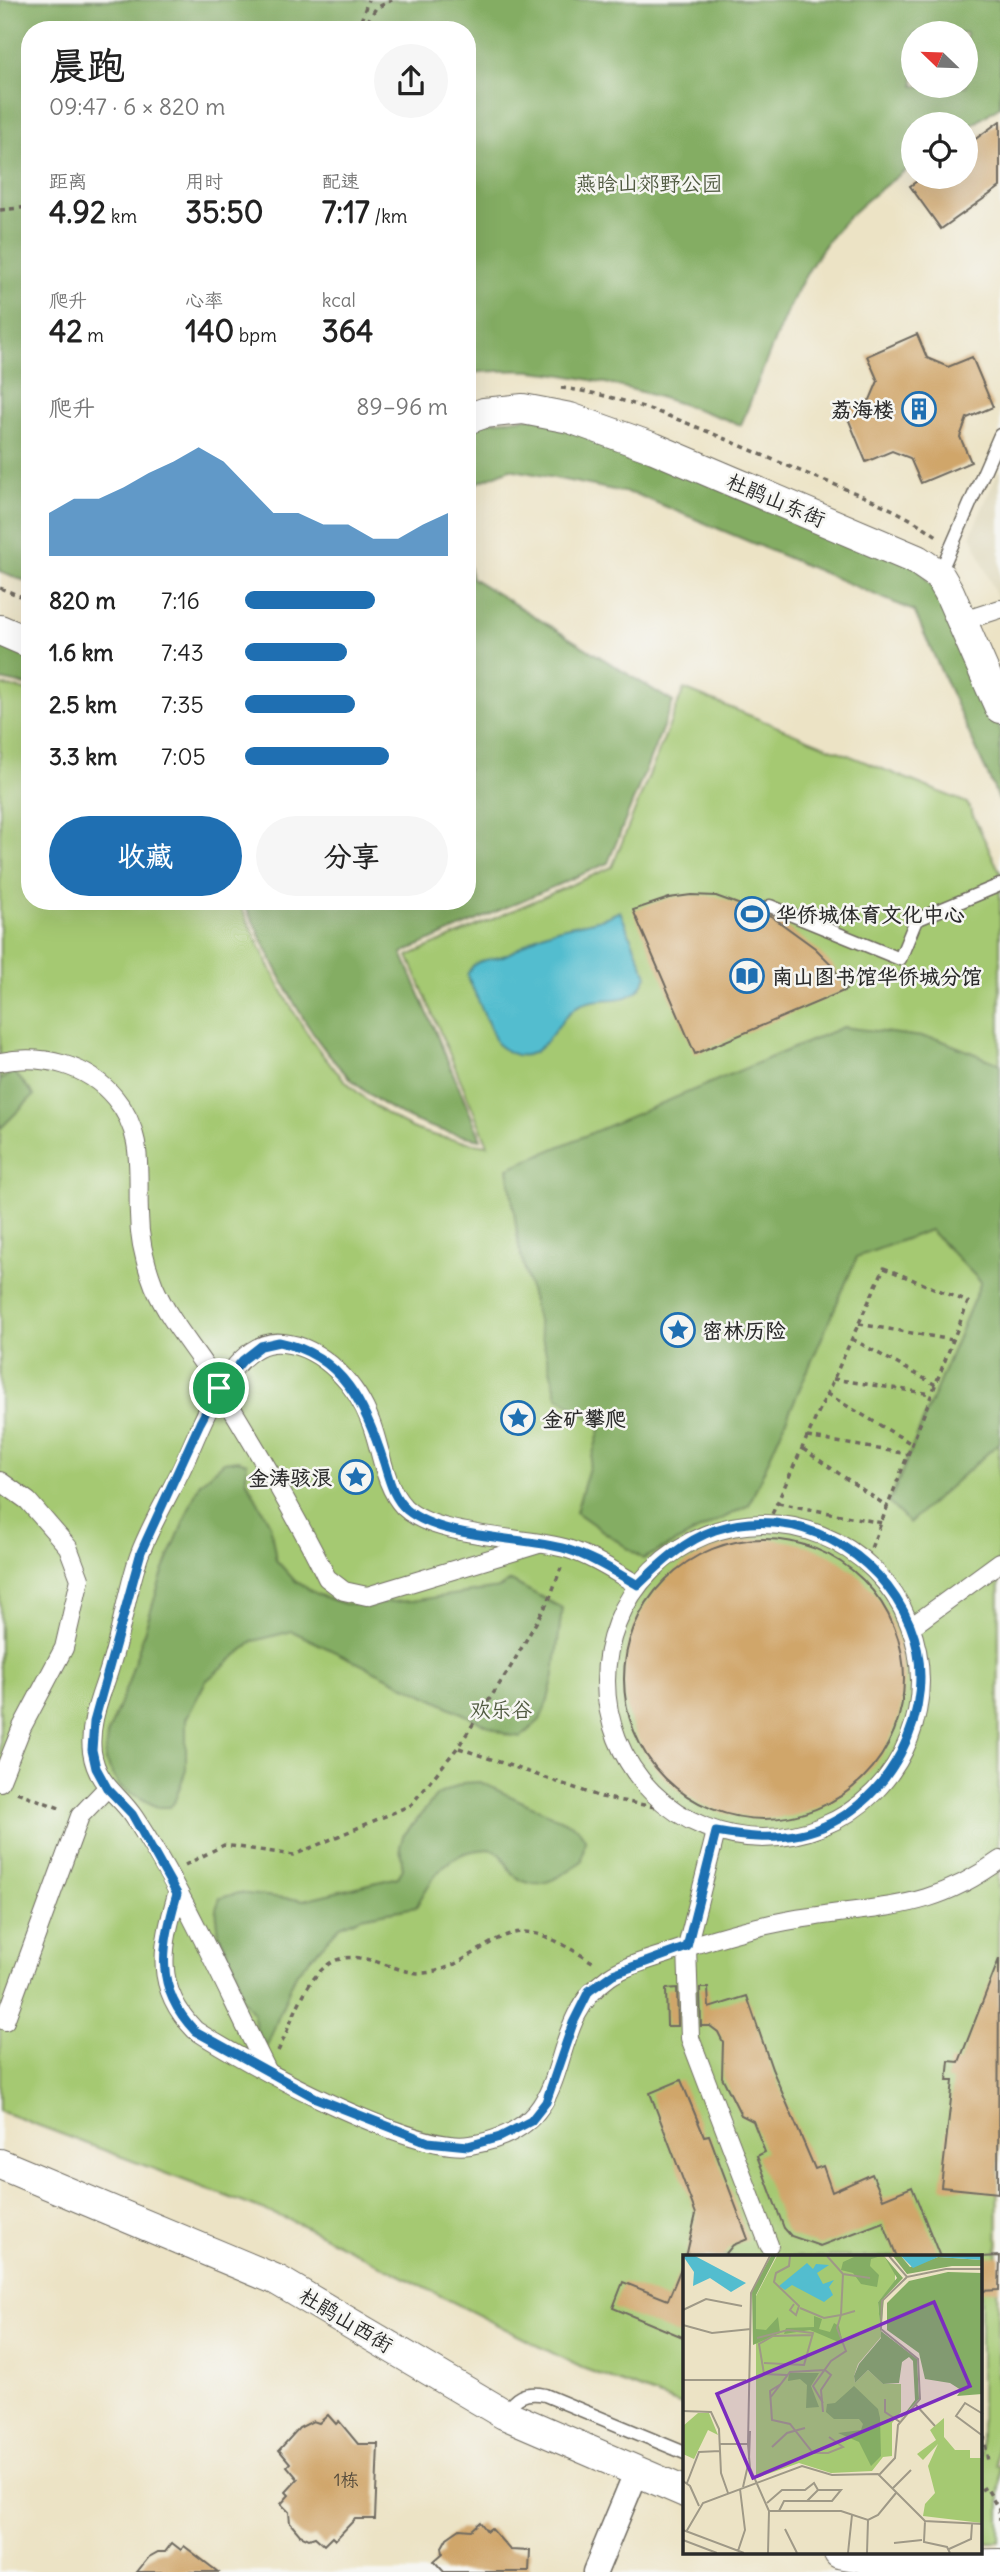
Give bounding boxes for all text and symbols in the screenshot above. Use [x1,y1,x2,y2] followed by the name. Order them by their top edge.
[901,21,978,98] north arrow
[901,21,978,189] map controls
[49,42,125,89] text: 晨跑
[374,44,448,118] button: share
[49,92,225,121] text: 09:47 · 6 × 820 m
[901,112,978,189] button: locate
[49,169,87,193] text: 距离
[185,169,223,193] text: 用时
[322,169,360,193] text: 配速
[576,170,723,197] park label: 燕晗山郊野公园
[49,193,106,231] text: 4.92
[185,193,263,231] text: 35:50
[322,193,370,231] text: 7:17
[106,204,137,228] text: km
[370,204,408,228] text: /km
[49,288,87,312] text: 爬升
[185,288,223,312] text: 心率
[322,288,356,312] text: kcal
[49,312,83,350] text: 42
[185,312,234,350] text: 140
[322,312,373,350] text: 364
[83,323,104,347] text: m
[234,323,277,347] text: bpm
[900,390,938,428] building icon: 荔海楼
[356,392,448,421] text: 89–96 m
[49,393,95,422] text: 爬升
[831,396,894,423] place label: 荔海楼
[722,467,830,533] street label: 杜鹃山东街
[49,586,116,615] text: 820 m
[161,586,200,615] text: 7:16
[49,638,114,667] text: 1.6 km
[161,638,204,667] text: 7:43
[49,690,117,719] text: 2.5 km
[161,690,204,719] text: 7:35
[49,742,117,771] text: 3.3 km
[161,742,206,771] text: 7:05
[49,816,242,896] button: 收藏
[256,816,448,896] button: 分享
[733,895,771,933] sports icon: 华侨城体育文化中心
[776,901,965,928] place label: 华侨城体育文化中心
[728,957,766,995] library icon: 南山图书馆华侨城分馆
[772,963,982,990] place label: 南山图书馆华侨城分馆
[659,1311,697,1349] place icon: 密林历险
[702,1317,786,1344] place label: 密林历险
[189,1358,249,1418] pin
[200,1369,238,1407] icon: arrive
[499,1399,537,1437] place icon: 金矿攀爬
[542,1405,626,1432] place label: 金矿攀爬
[337,1458,375,1496] place icon: 金涛骇浪
[248,1464,332,1491] place label: 金涛骇浪
[470,1696,533,1723] park label: 欢乐谷
[683,2255,982,2554] inset map
[294,2281,398,2359] street label: 杜鹃山西街
[333,2468,359,2491] house number: 1栋

